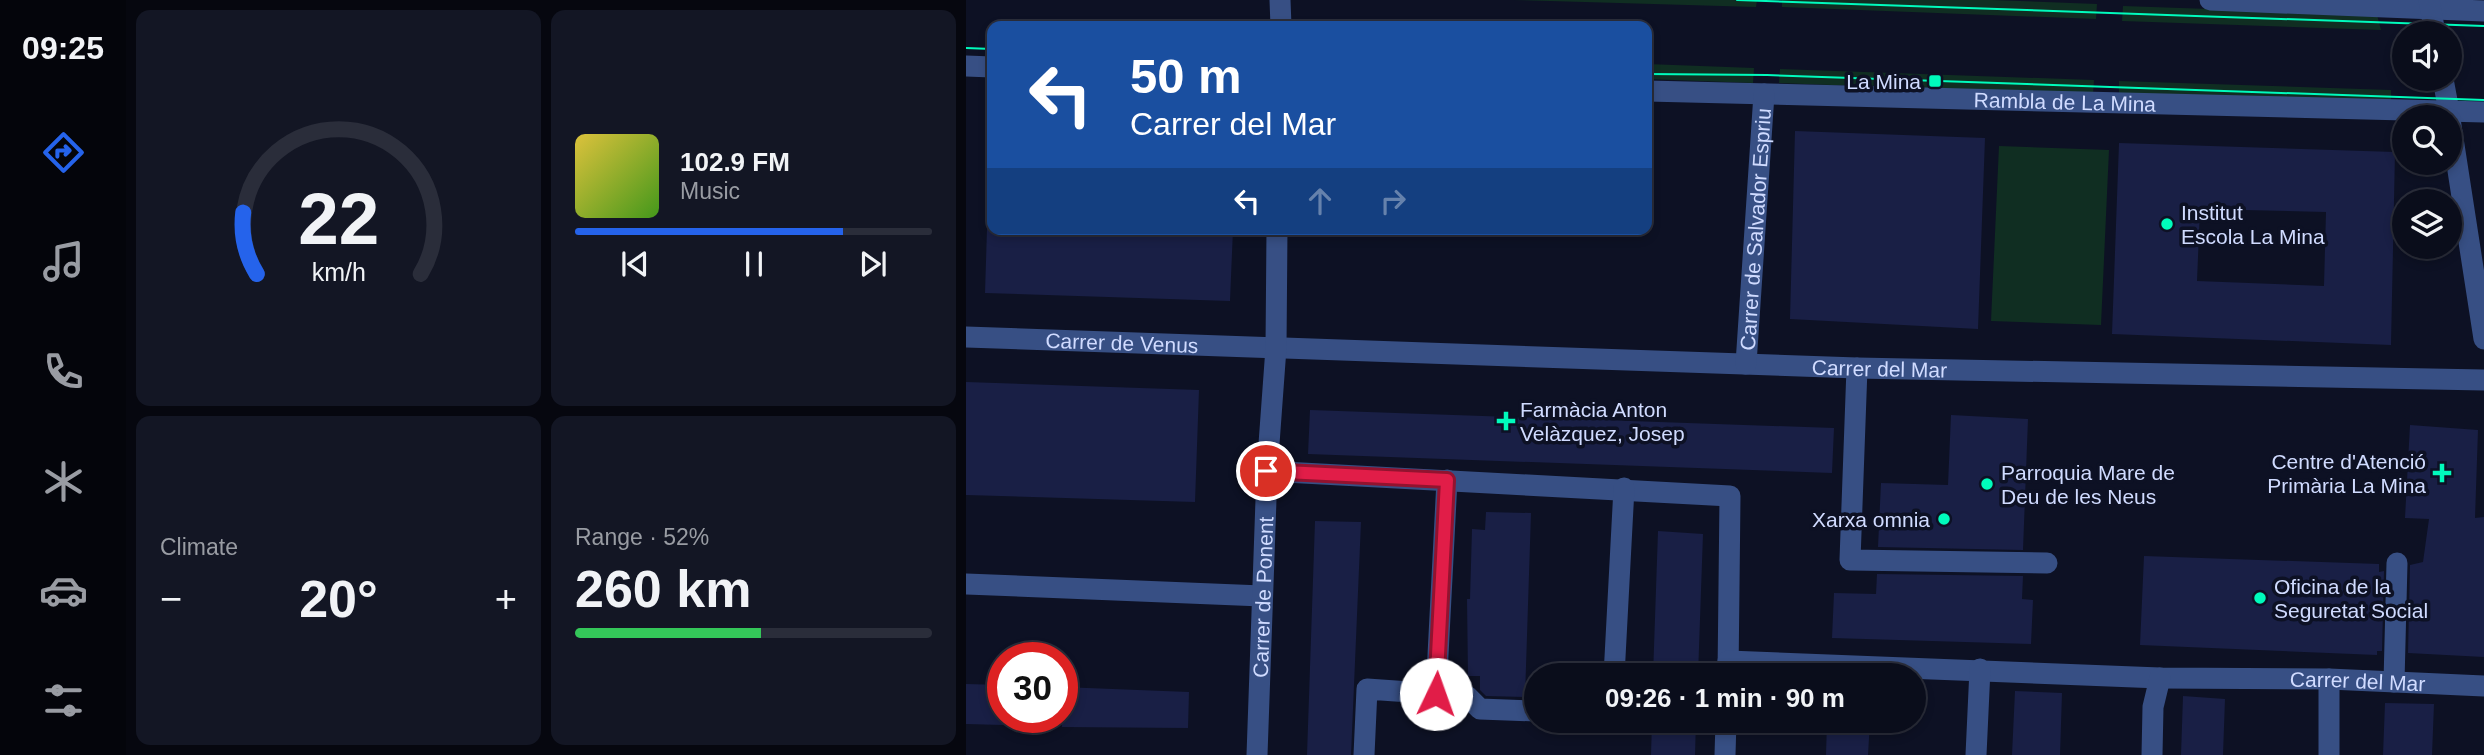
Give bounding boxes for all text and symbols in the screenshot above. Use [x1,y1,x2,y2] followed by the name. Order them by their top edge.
[2392,21,2462,259] map controls
[2392,21,2462,91] button: sound
[22,30,104,66] text: 09:25
[1015,49,1106,140] icon: left
[1130,49,1242,103] text: 50 m
[1846,70,1921,93] place label: La Mina
[1927,73,1943,89] marker: La Mina
[1973,88,2157,115] street label: Rambla de La Mina
[2392,105,2462,175] button: search
[1130,106,1336,142] text: Carrer del Mar
[1735,107,1775,351] street label: Carrer de Salvador Espriu
[39,128,88,177] icon: directions
[680,147,790,177] text: 102.9 FM
[680,178,740,204] text: Music
[298,179,379,260] text: 22
[1228,182,1266,220] icon: left
[1301,182,1339,220] icon: ahead
[1374,182,1412,220] icon: right
[2392,189,2462,259] button: layers
[2181,201,2325,248] place label: Institut Escola La Mina
[2159,216,2175,232] marker: Institut Escola La Mina
[39,237,88,286] icon: music
[616,245,654,283] icon: previous
[735,245,773,283] icon: pause
[854,245,892,283] icon: next
[311,258,366,286] text: km/h
[1045,328,1199,357] street label: Carrer de Venus
[39,347,88,396] icon: phone
[1811,355,1947,381] street label: Carrer del Mar
[1520,398,1685,445] place label: Farmàcia Anton Velàzquez, Josep
[1498,413,1514,429] marker: Farmàcia Anton Velàzquez, Josep
[1236,441,1296,501] pin
[2267,450,2426,497] place label: Centre d'Atenció Primària La Mina
[1247,452,1285,490] icon: arrive
[39,457,88,506] icon: climate
[2001,461,2175,508] place label: Parroquia Mare de Deu de les Neus
[2432,463,2452,483] marker: Centre d'Atenció Primària La Mina
[1979,476,1995,492] marker: Parroquia Mare de Deu de les Neus
[1812,508,1930,531] place label: Xarxa omnia
[1936,511,1952,527] marker: Xarxa omnia
[1248,516,1277,678] street label: Carrer de Ponent
[575,524,709,550] text: Range · 52%
[160,534,238,560] text: Climate
[575,560,751,618] text: 260 km
[39,566,88,615] icon: car
[299,570,378,628] text: 20°
[2274,575,2428,622] place label: Oficina de la Seguretat Social
[160,578,182,620] text: −
[495,578,517,620] text: +
[2252,590,2268,606] marker: Oficina de la Seguretat Social
[987,642,1078,733] speed limit sign: 30
[1399,657,1473,731] position arrow
[2290,667,2426,695] street label: Carrer del Mar
[39,676,88,725] icon: filters
[1605,683,1845,713] text: 09:26 · 1 min · 90 m

